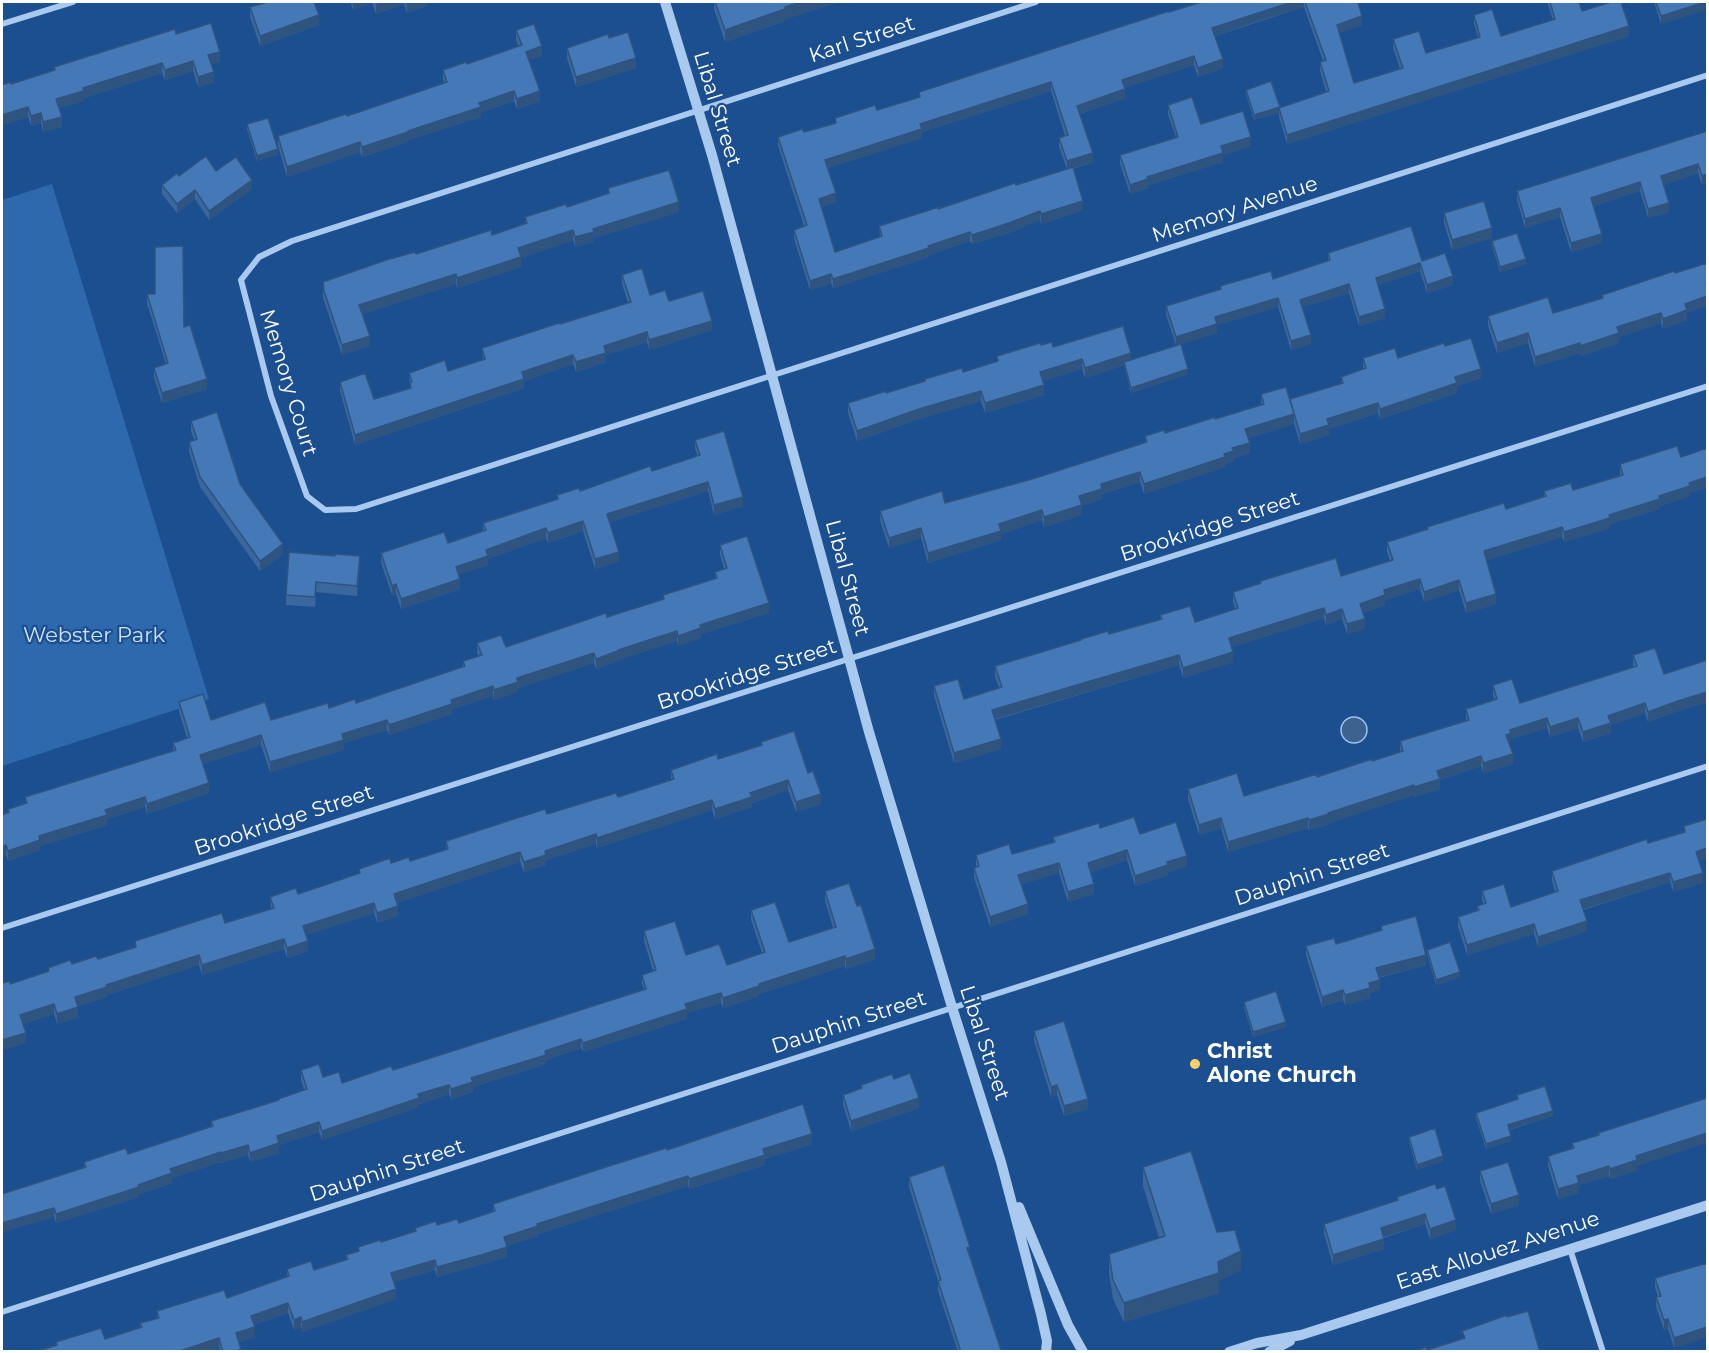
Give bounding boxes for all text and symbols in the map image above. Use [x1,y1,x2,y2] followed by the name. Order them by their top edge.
[806,11,918,69] street label: Karl Street
[688,48,746,170] street label: Libal Street
[1149,171,1321,249] street label: Memory Avenue
[254,306,322,460] street label: Memory Court
[1117,486,1303,568] street label: Brookridge Street
[819,517,875,639] street label: Libal Street
[23,623,165,649] park label: Webster Park
[654,634,840,716] street label: Brookridge Street
[191,780,377,862] street label: Brookridge Street
[1231,838,1393,912] street label: Dauphin Street
[954,982,1014,1104] street label: Libal Street
[768,986,930,1060] street label: Dauphin Street
[1207,1039,1357,1089] place label: Christ Alone Church
[1188,1057,1202,1071] marker: Christ Alone Church
[306,1134,468,1208] street label: Dauphin Street
[1393,1206,1603,1296] street label: East Allouez Avenue

